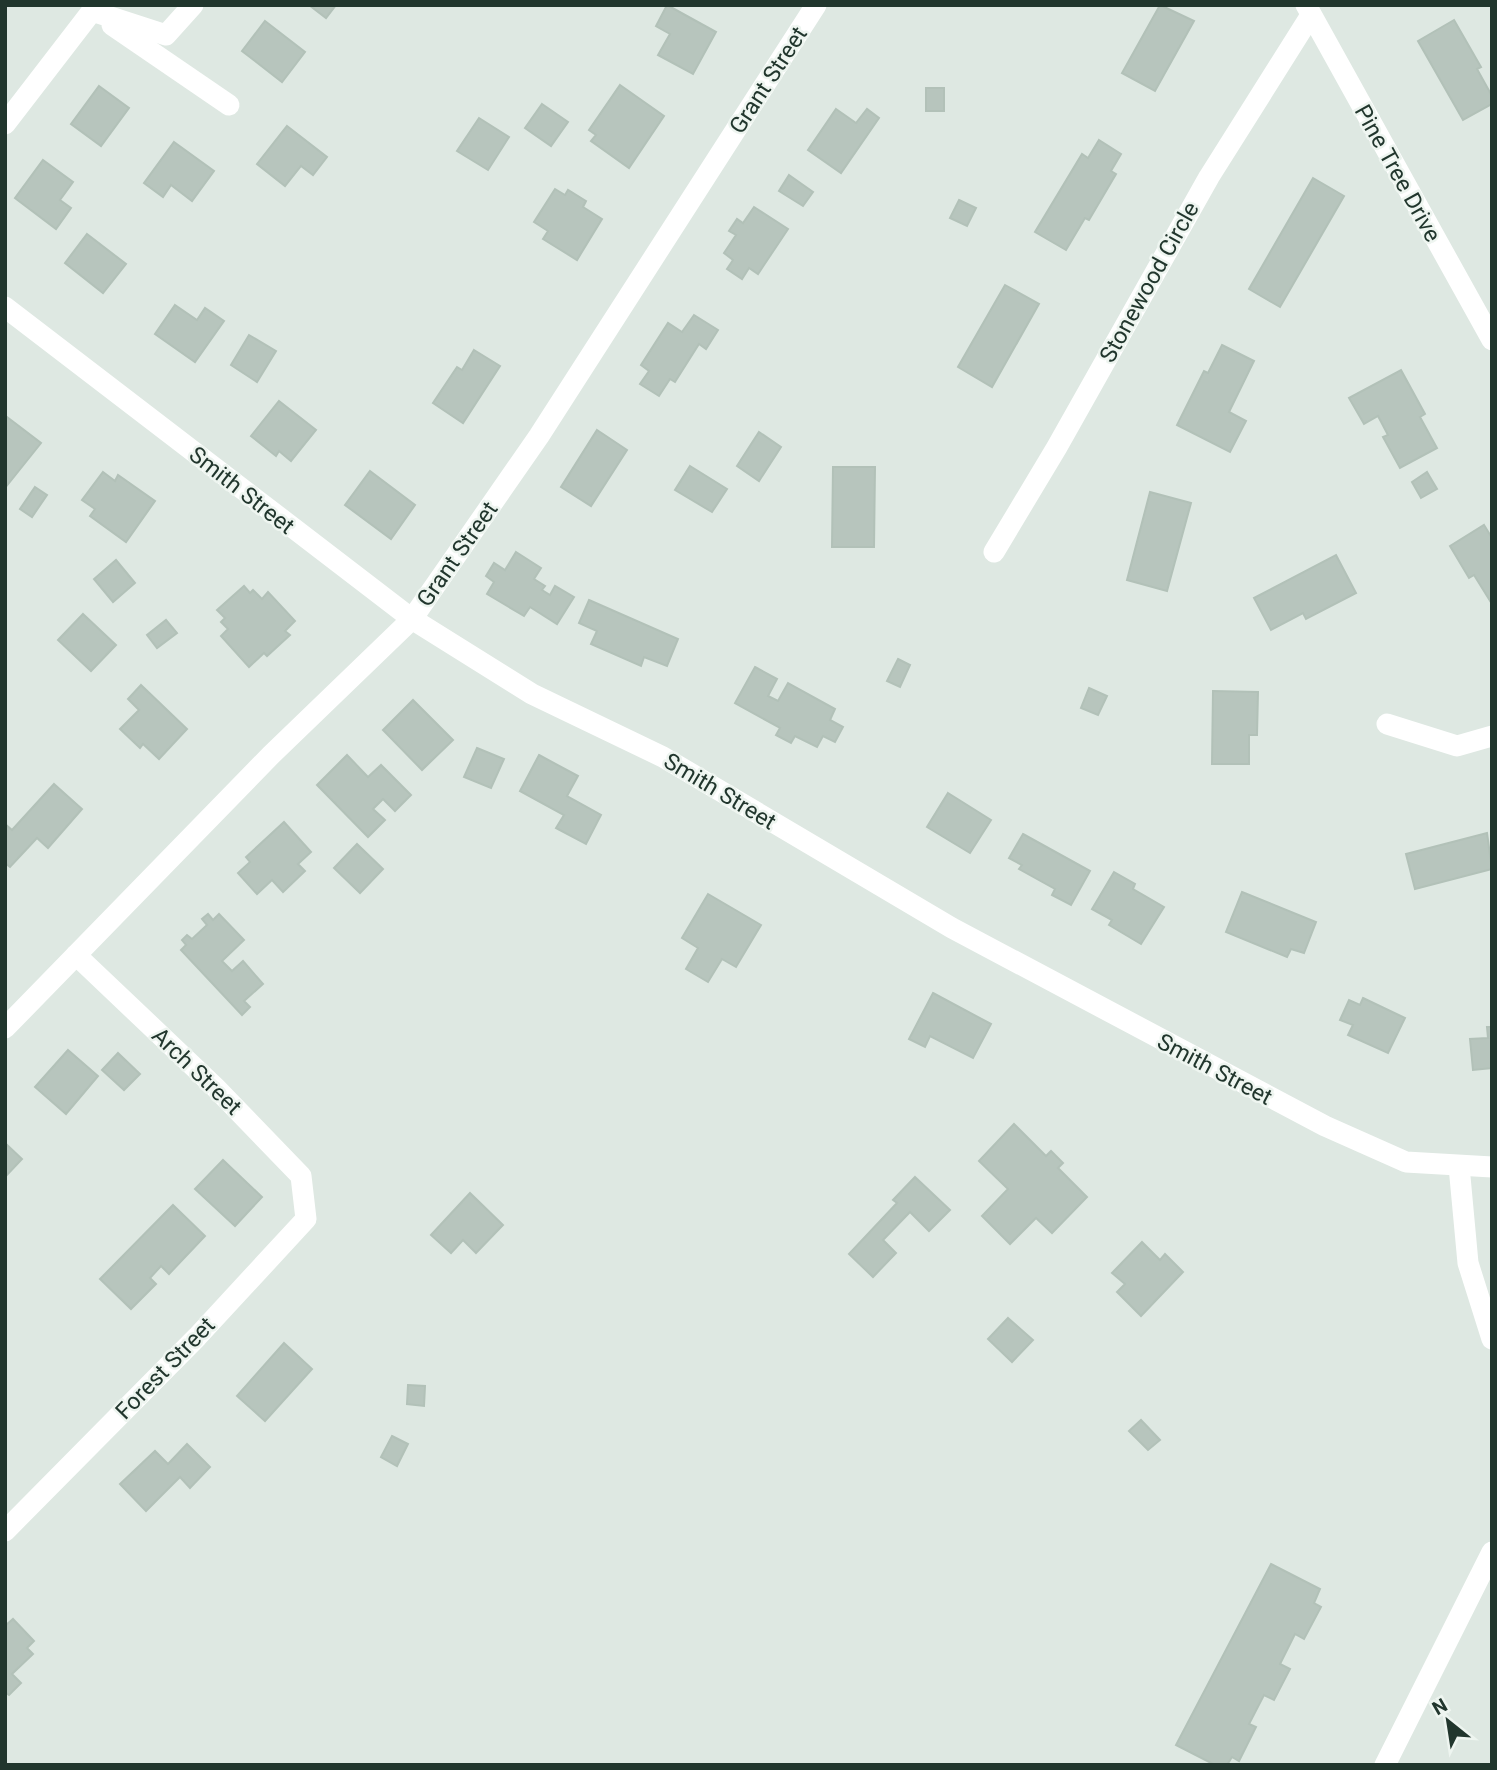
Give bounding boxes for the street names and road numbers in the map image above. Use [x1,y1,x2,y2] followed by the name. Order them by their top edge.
[724,22,813,139] street label: Grant Street
[1349,100,1446,246] street label: Pine Tree Drive
[1094,197,1205,367] street label: Stonewood Circle
[184,441,300,540] street label: Smith Street
[411,497,503,612] street label: Grant Street
[659,747,781,835] street label: Smith Street
[146,1022,247,1121] street label: Arch Street
[1153,1028,1277,1111] street label: Smith Street
[110,1312,221,1425] street label: Forest Street

